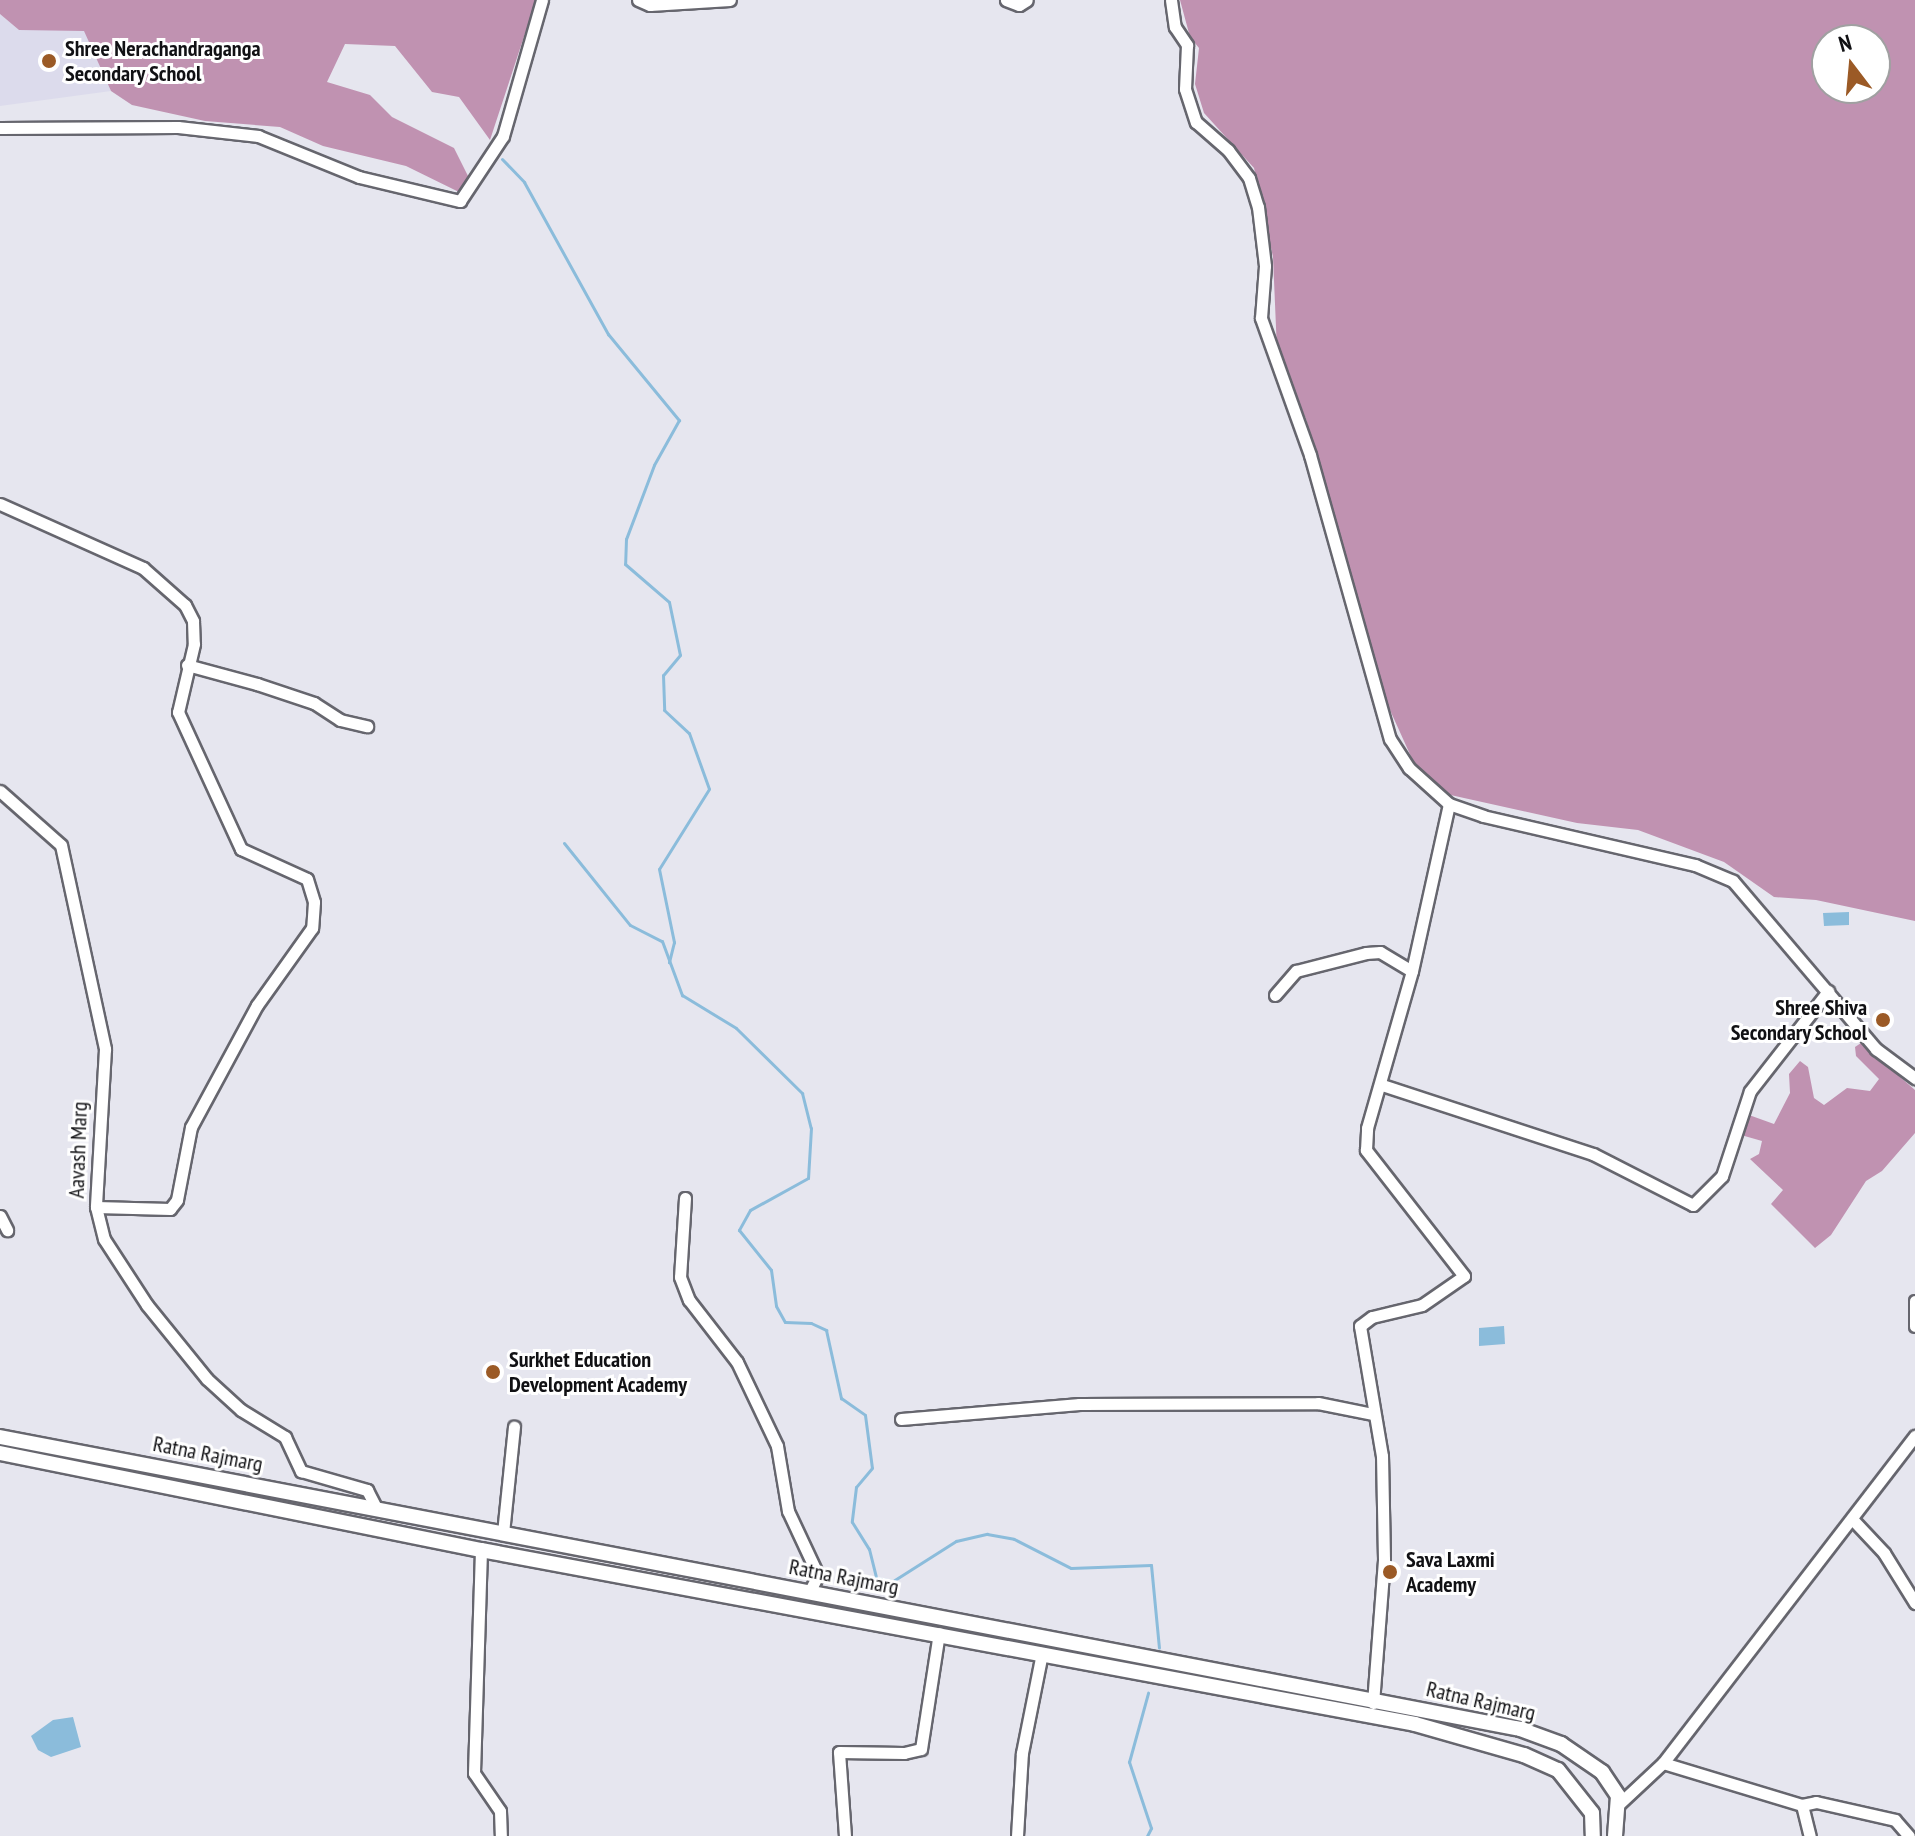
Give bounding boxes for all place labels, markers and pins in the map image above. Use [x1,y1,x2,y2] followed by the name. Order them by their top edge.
[65,35,261,86] place label: Shree Nerachandraganga Secondary School
[40,52,58,70] marker: Shree Nerachandraganga Secondary School
[1730,994,1867,1046] place label: Shree Shiva Secondary School
[1874,1011,1892,1029] marker: Shree Shiva Secondary School
[509,1346,688,1398] place label: Surkhet Education Development Academy
[484,1363,502,1381] marker: Surkhet Education Development Academy
[1406,1546,1495,1598] place label: Sava Laxmi Academy
[1381,1563,1399,1581] marker: Sava Laxmi Academy

